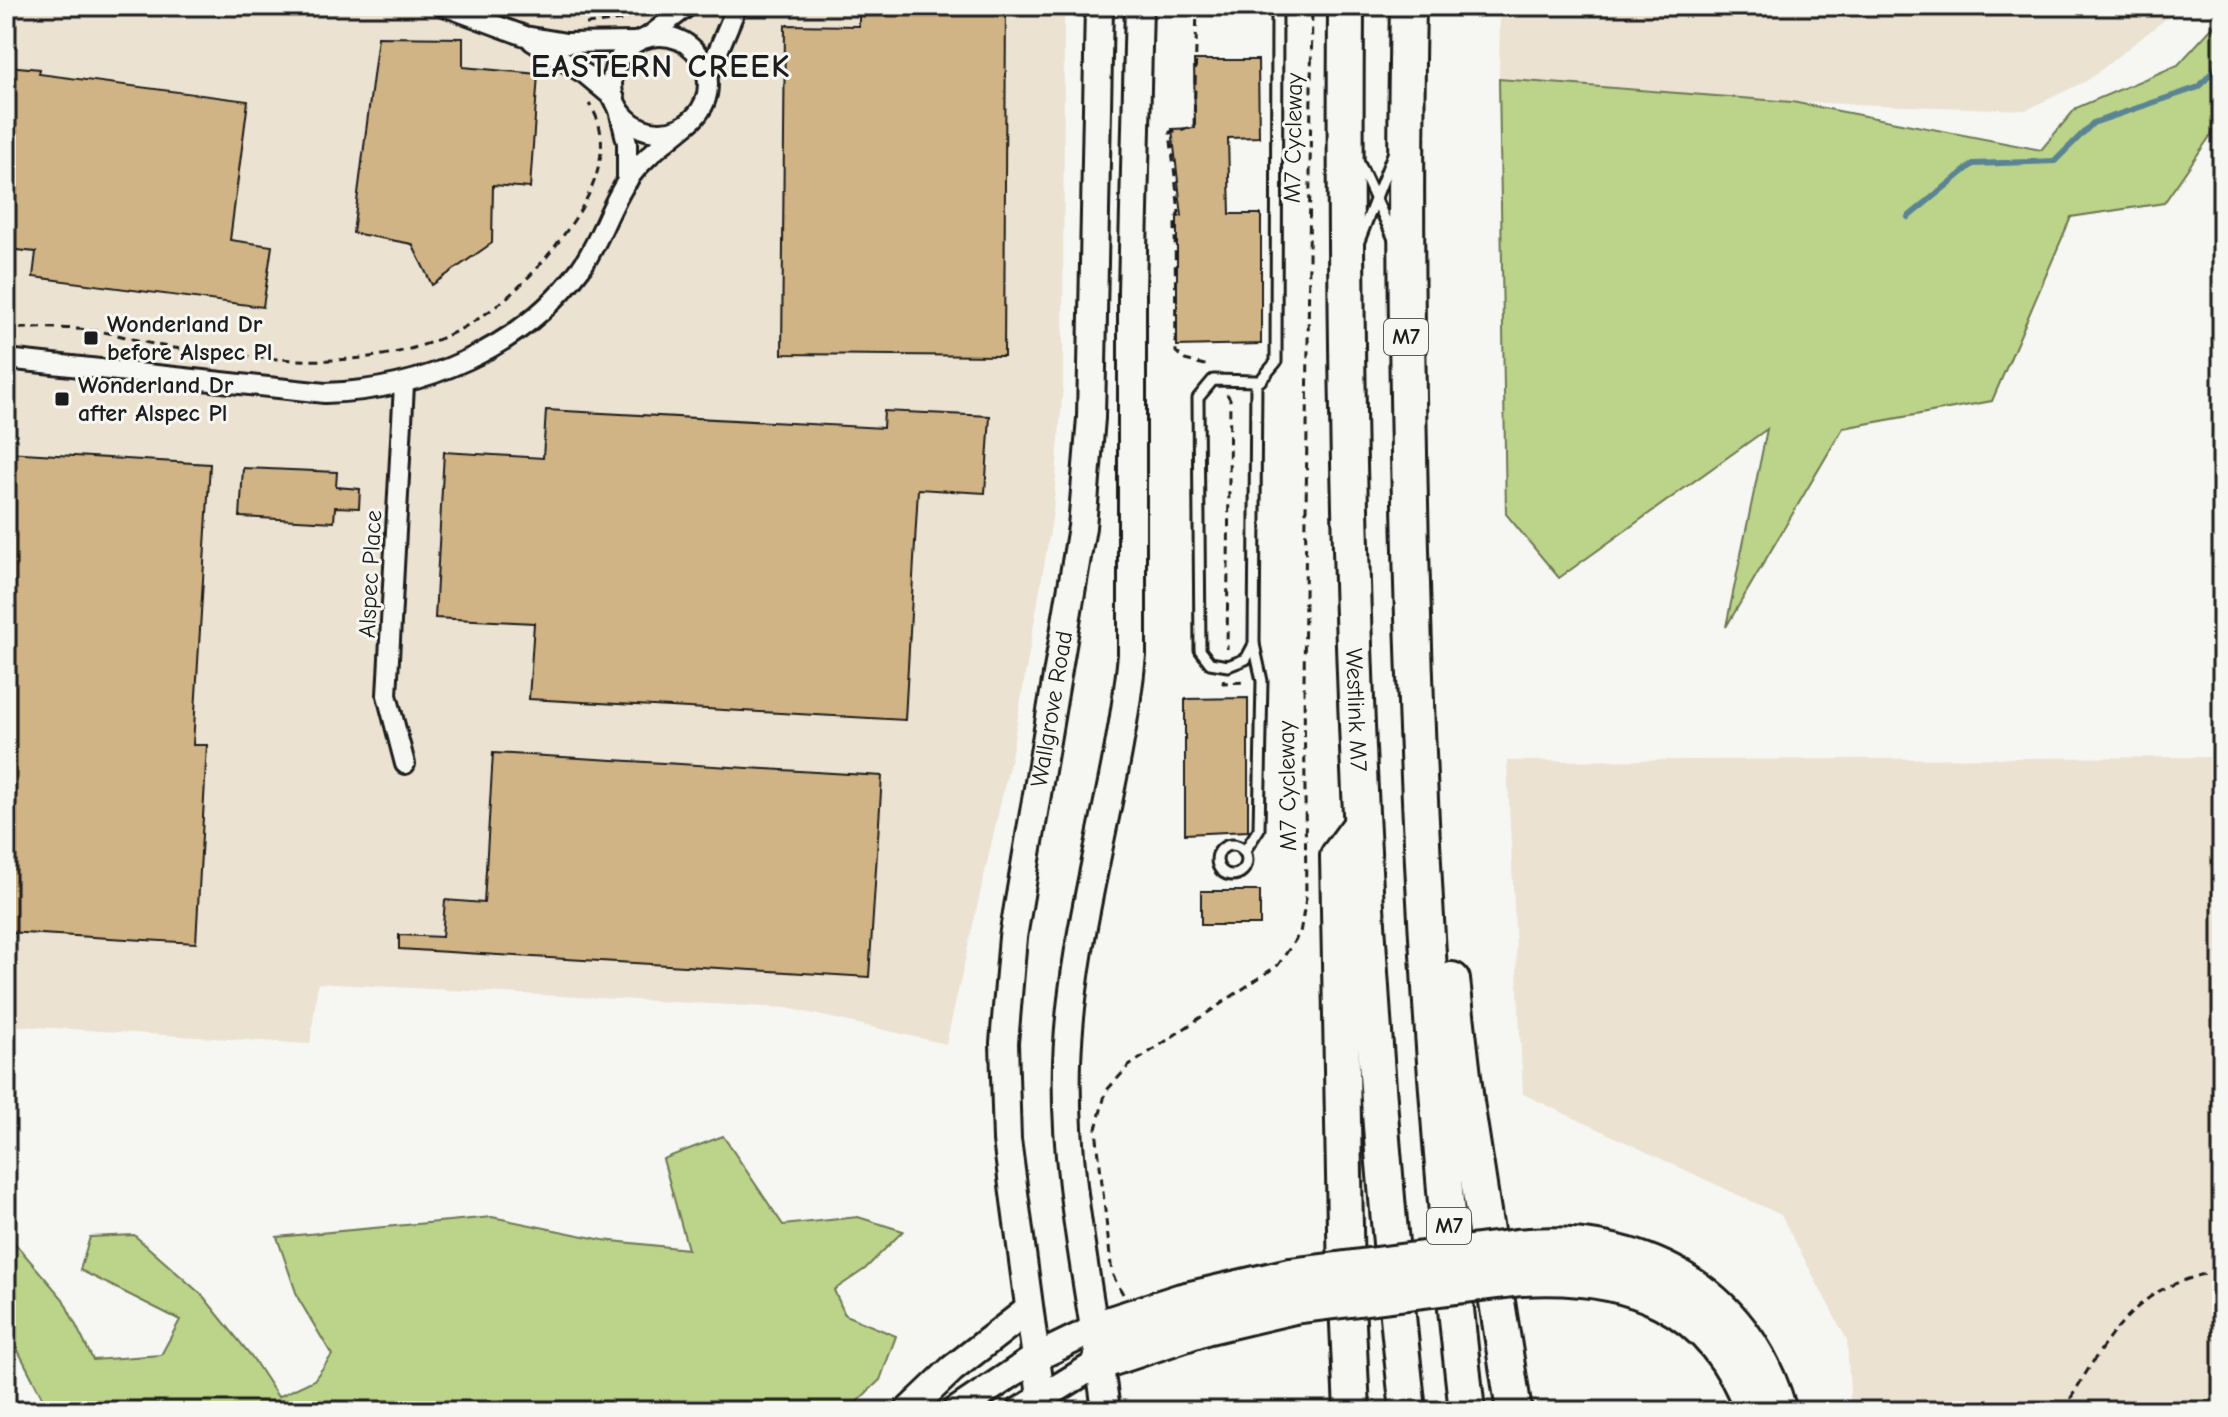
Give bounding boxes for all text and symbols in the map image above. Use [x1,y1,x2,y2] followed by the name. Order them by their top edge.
[531,48,791,85] district label: EASTERN CREEK
[1278,72,1308,203] street label: M7 Cycleway
[107,310,272,366] place label: Wonderland Dr before Alspec Pl
[1384,319,1428,355] road number: M7
[82,329,100,347] marker: Wonderland Dr before Alspec Pl
[78,371,234,427] place label: Wonderland Dr after Alspec Pl
[53,390,71,408] marker: Wonderland Dr after Alspec Pl
[353,509,387,639] street label: Alspec Place
[1024,629,1078,789] street label: Wallgrove Road
[1340,648,1373,772] street label: Westlink M7
[1272,720,1302,851] street label: M7 Cycleway
[1427,1208,1471,1244] road number: M7

